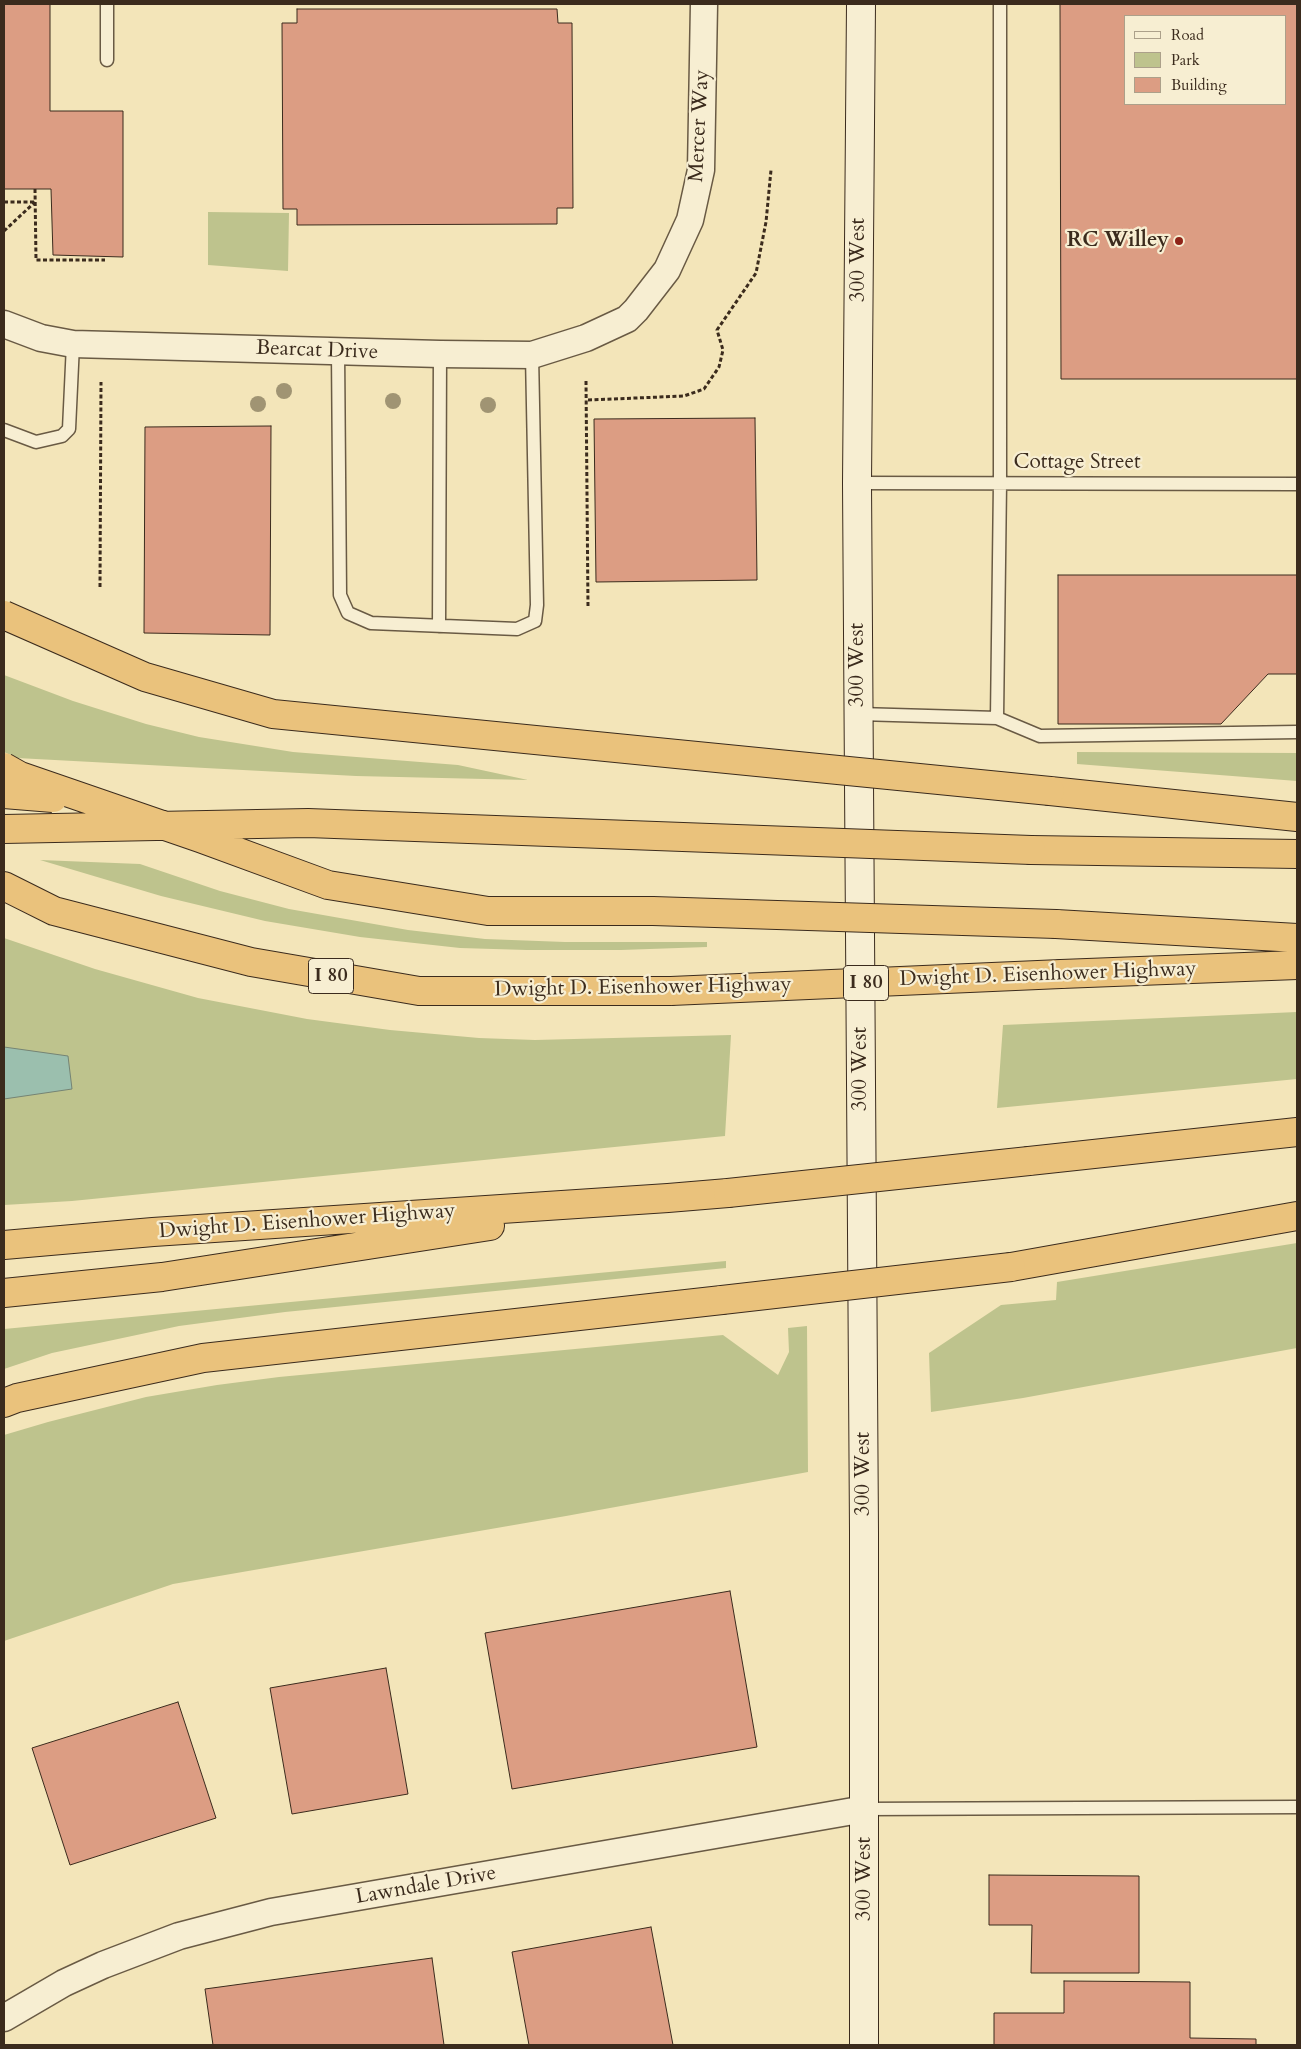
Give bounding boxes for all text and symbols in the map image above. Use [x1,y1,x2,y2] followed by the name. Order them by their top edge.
[1124,15,1286,105] legend
[1171,25,1204,45] text: Road
[1171,50,1200,70] text: Park
[684,69,716,183] street label: Mercer Way
[1171,75,1227,95] text: Building
[846,218,872,302] street label: 300 West
[1067,228,1169,254] place label: RC Willey
[1173,235,1185,247] marker: RC Willey
[255,336,379,366] street label: Bearcat Drive
[1013,450,1141,476] street label: Cottage Street
[845,623,871,707] street label: 300 West
[899,957,1197,993] street label: Dwight D. Eisenhower Highway
[308,958,354,994] road number: I 80
[844,966,888,1000] road number: I 80
[494,973,792,1003] street label: Dwight D. Eisenhower Highway
[848,1027,874,1111] street label: 300 West
[158,1199,456,1245] street label: Dwight D. Eisenhower Highway
[851,1432,877,1516] street label: 300 West
[852,1837,878,1921] street label: 300 West
[354,1861,498,1911] street label: Lawndale Drive

